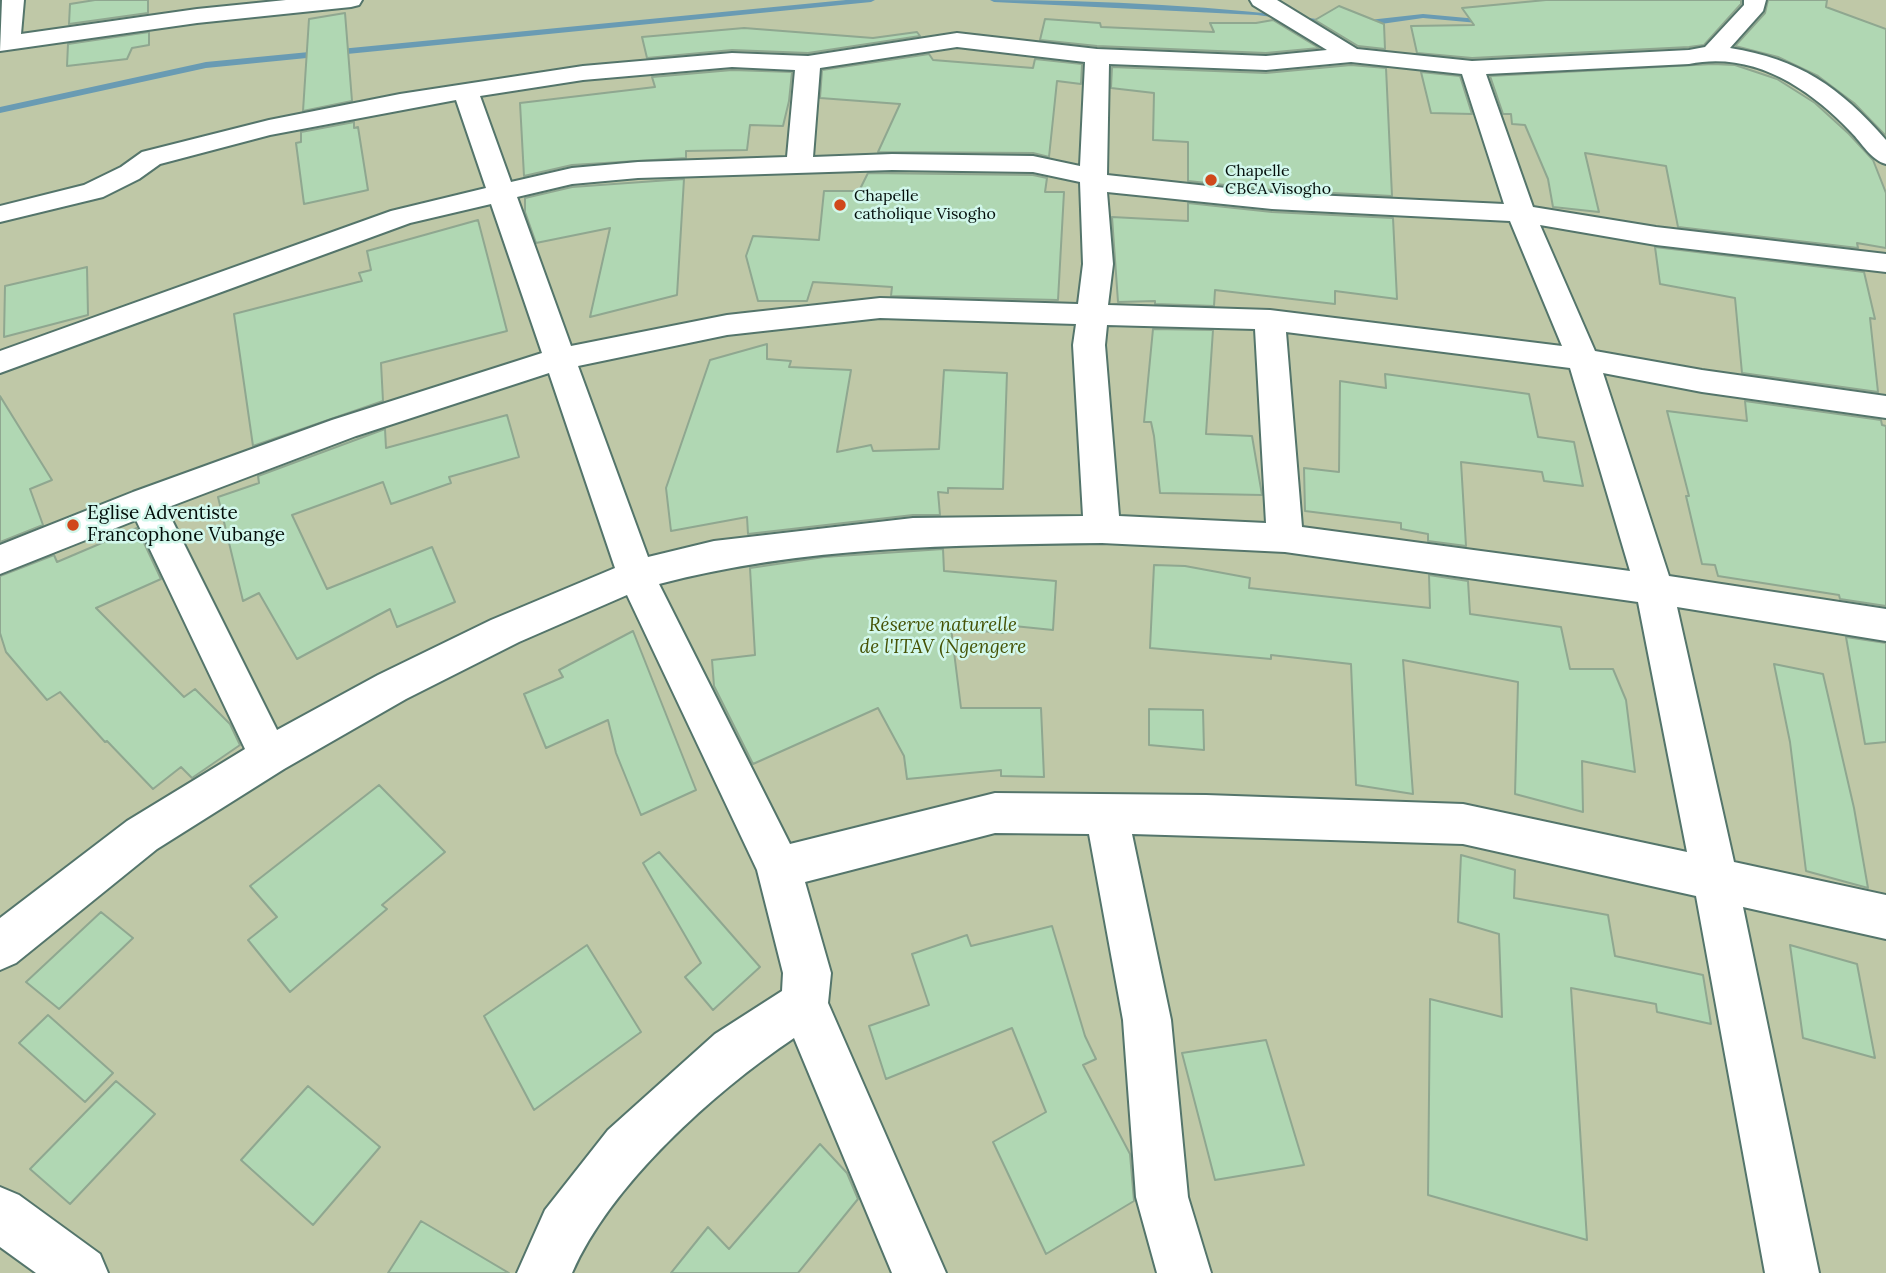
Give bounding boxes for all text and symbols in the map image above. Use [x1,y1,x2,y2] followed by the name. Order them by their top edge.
[1225,161,1331,199] place label: Chapelle CBCA Visogho
[1203,172,1219,188] marker: Chapelle CBCA Visogho
[854,186,996,224] place label: Chapelle catholique Visogho
[832,197,848,213] marker: Chapelle catholique Visogho
[87,503,285,547] place label: Eglise Adventiste Francophone Vubange
[65,517,81,533] marker: Eglise Adventiste Francophone Vubange
[860,615,1026,659] park label: Réserve naturelle de l'ITAV (Ngengere

